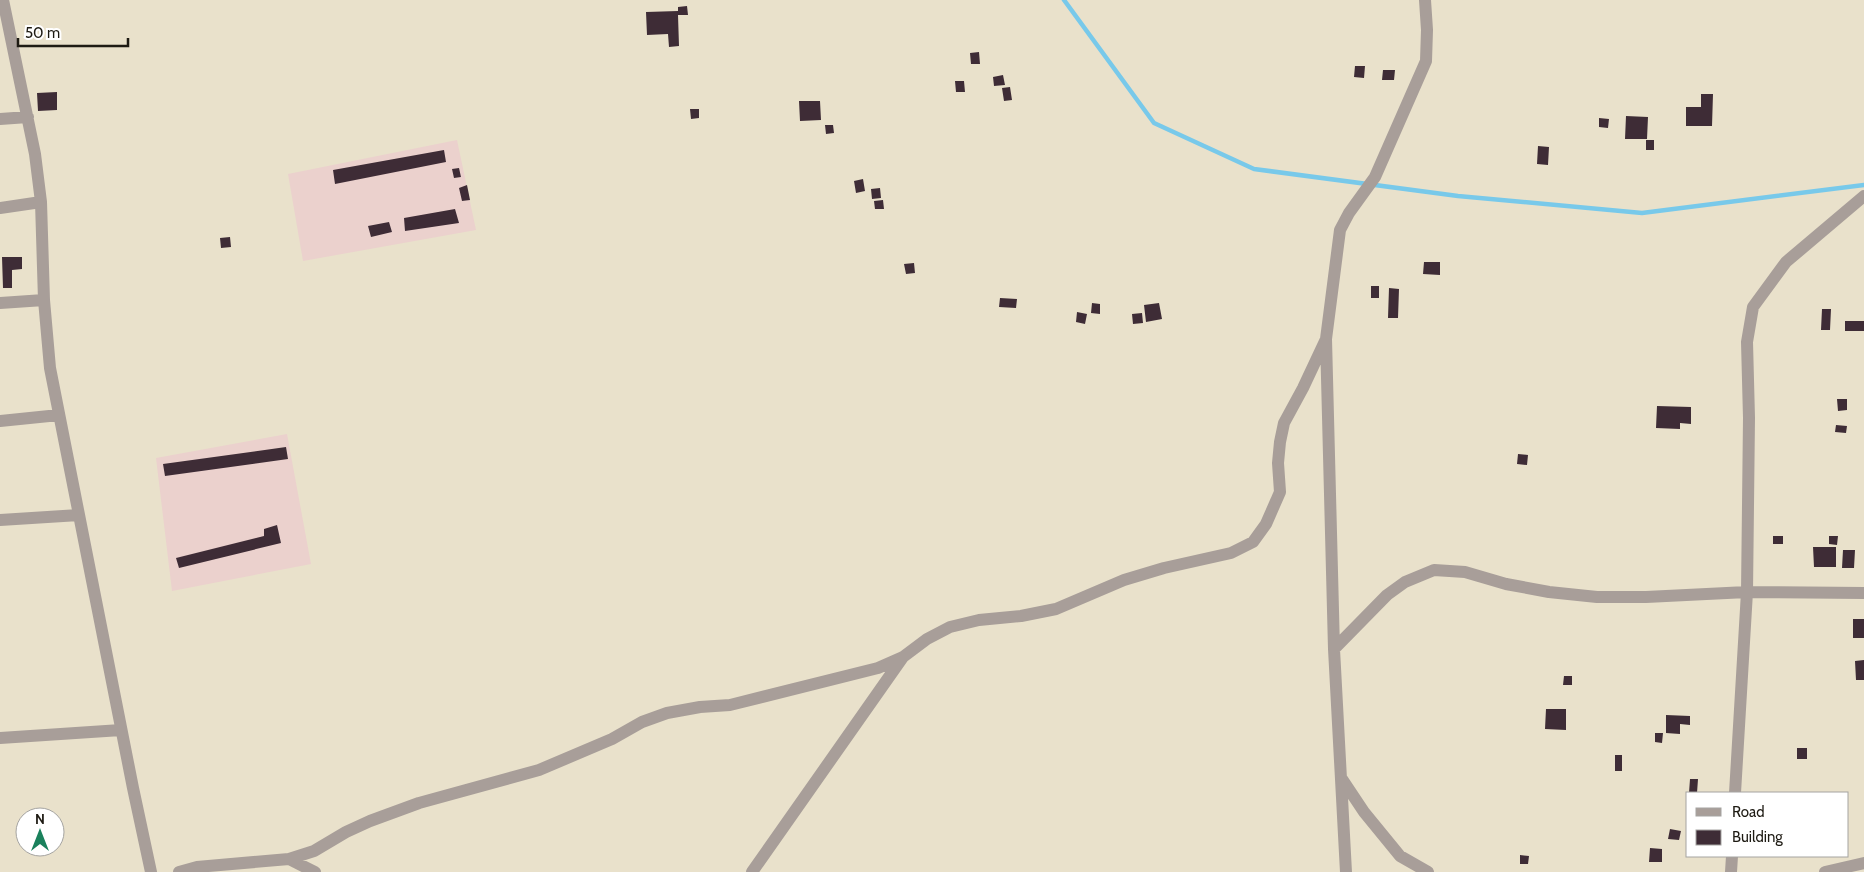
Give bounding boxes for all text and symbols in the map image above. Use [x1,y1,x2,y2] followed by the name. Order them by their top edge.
[18,15,128,47] scale bar
[25,24,60,42] text: 50 m
[1686,792,1849,857] legend
[1732,803,1765,821] text: Road
[15,807,65,857] north arrow
[35,810,45,828] text: N
[1732,828,1783,846] text: Building

